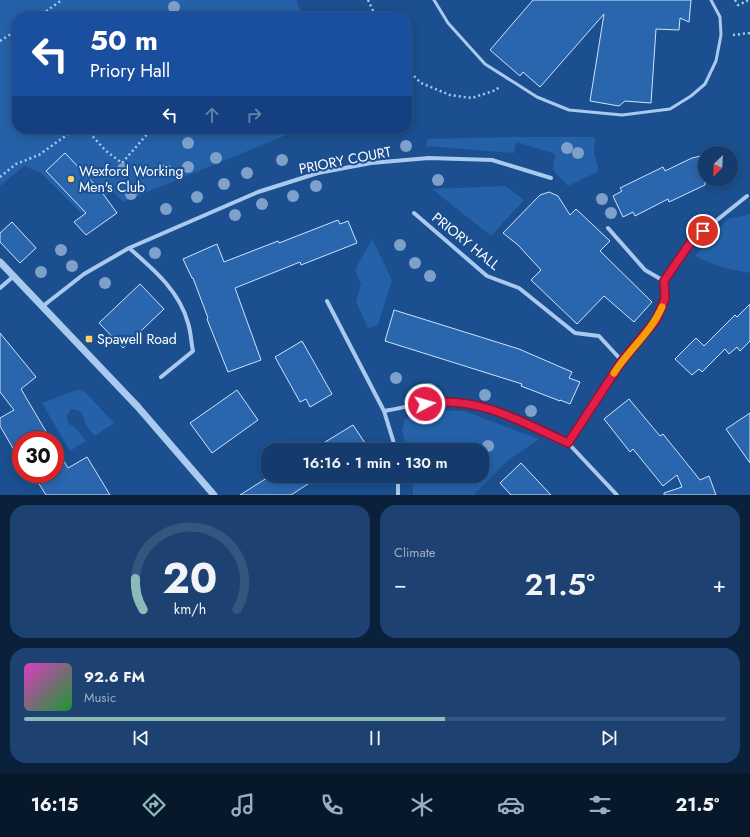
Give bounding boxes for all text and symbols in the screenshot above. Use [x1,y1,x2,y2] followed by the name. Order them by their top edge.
[90,20,158,61] text: 50 m
[24,28,76,80] icon: left
[90,58,170,84] text: Priory Hall
[159,104,181,126] icon: left
[201,104,223,126] icon: ahead
[243,104,265,126] icon: right
[297,141,393,179] street label: PRIORY COURT
[698,146,738,186] north arrow
[698,146,738,186] map controls
[79,161,184,197] place label: Wexford Working Men's Club
[66,174,76,184] marker: Wexford Working Men's Club
[428,208,505,275] street label: PRIORY HALL
[686,214,720,248] pin
[692,220,714,242] icon: arrive
[97,329,177,349] place label: Spawell Road
[84,334,94,344] marker: Spawell Road
[404,383,446,425] position arrow
[12,431,64,483] speed limit sign: 30
[302,452,448,474] text: 16:16 · 1 min · 130 m
[394,543,435,562] text: Climate
[163,547,217,608] text: 20
[525,563,595,606] text: 21.5°
[394,568,407,600] text: −
[712,568,726,600] text: +
[174,598,206,618] text: km/h
[84,666,145,688] text: 92.6 FM
[84,688,116,707] text: Music
[130,727,152,749] icon: previous
[364,727,386,749] icon: pause
[598,727,620,749] icon: next
[140,791,168,819] icon: directions
[229,791,257,819] icon: music
[318,791,346,819] icon: phone
[408,791,436,819] icon: climate
[497,791,525,819] icon: car
[586,791,614,819] icon: filters
[31,792,78,818] text: 16:15
[676,792,719,818] text: 21.5°

